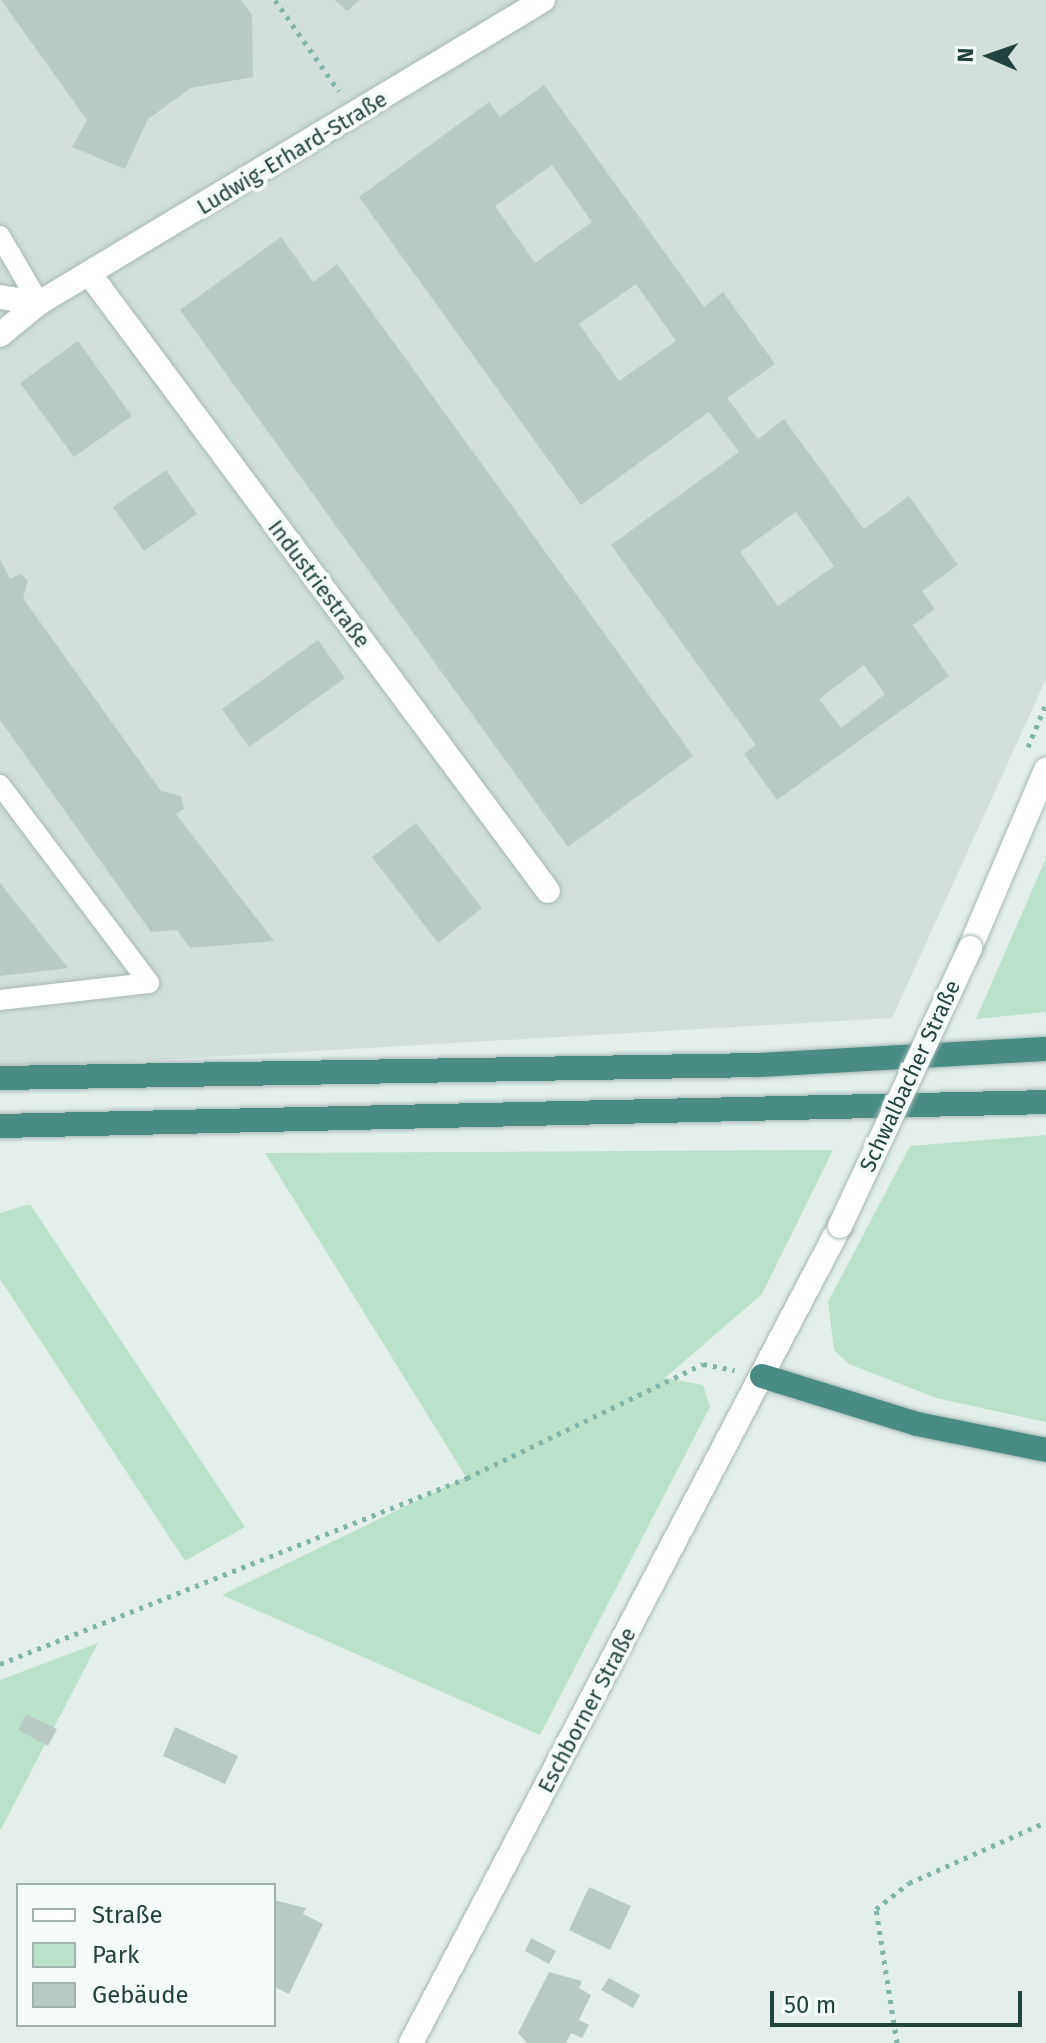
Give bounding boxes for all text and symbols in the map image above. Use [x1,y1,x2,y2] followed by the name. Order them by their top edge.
[950,16,1030,96] north arrow
[952,47,979,63] text: N
[192,86,392,220] street label: Ludwig-Erhard-Straße
[262,515,376,653] street label: Industriestraße
[854,976,966,1176] street label: Schwalbacher Straße
[532,1623,642,1797] street label: Eschborner Straße
[16,1883,276,2027] legend
[92,1901,163,1929] text: Straße
[92,1941,139,1969] text: Park
[774,1975,1026,2025] scale bar
[92,1981,189,2009] text: Gebäude
[784,1991,836,2019] text: 50 m

